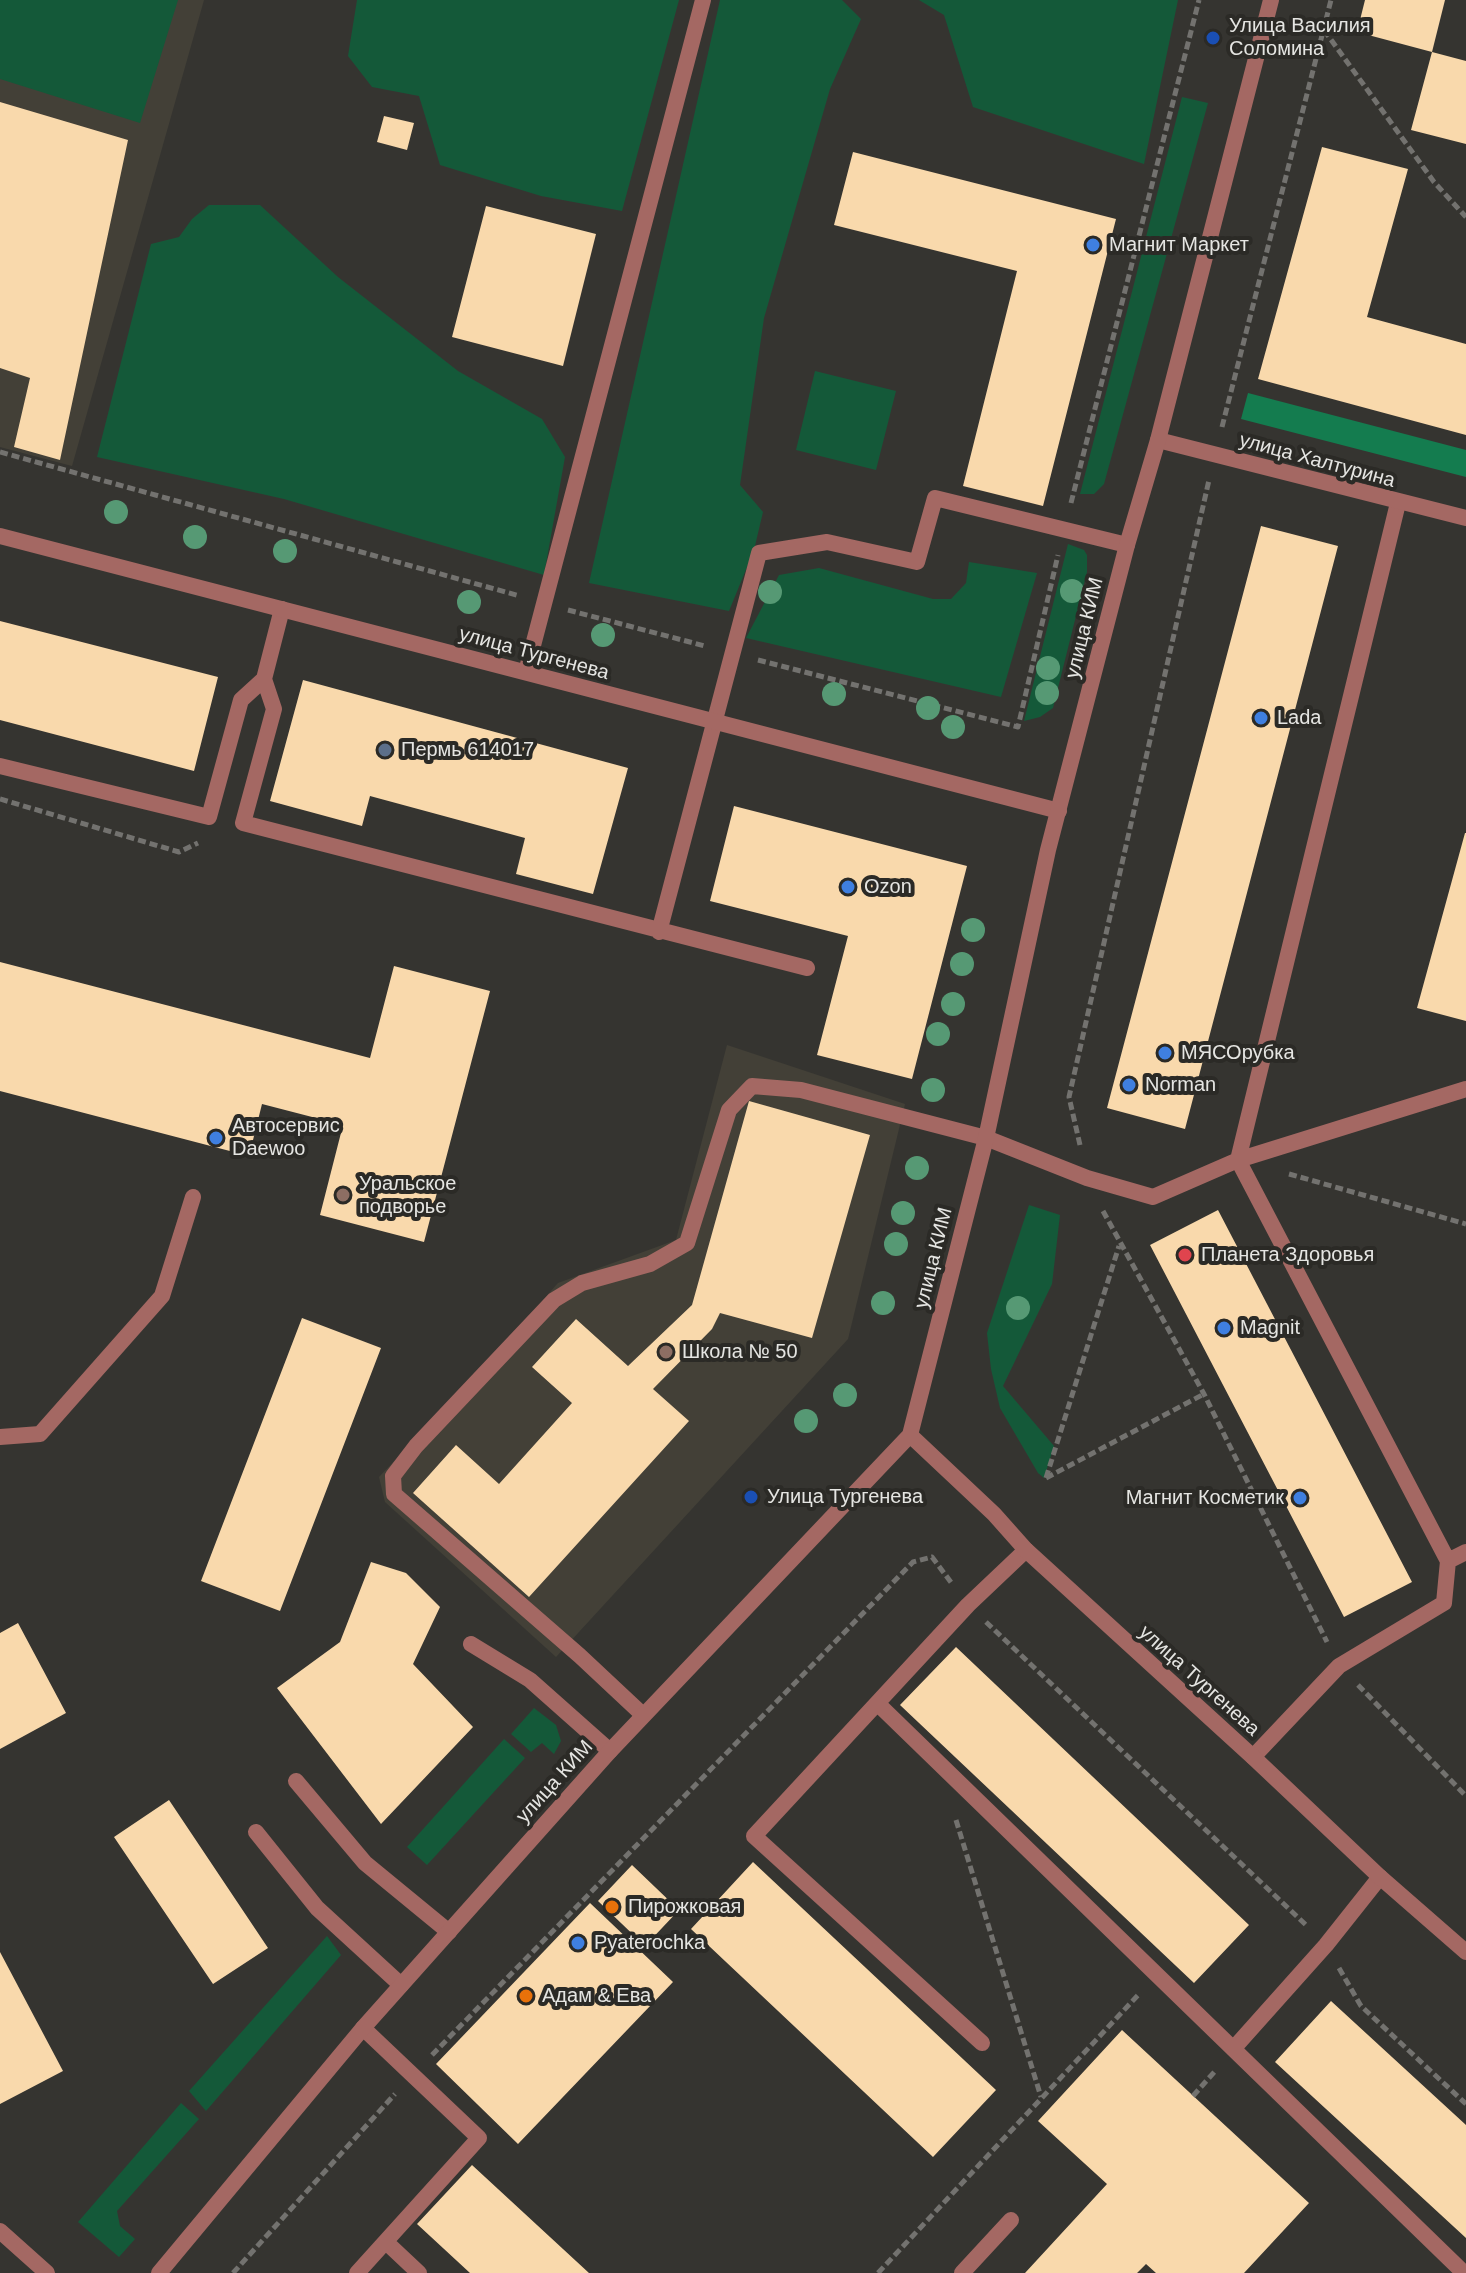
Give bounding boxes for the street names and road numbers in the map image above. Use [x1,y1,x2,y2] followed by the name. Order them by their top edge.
[1236,429,1398,493] street label: улица Халтурина
[1061,575,1109,681] street label: улица КИМ
[456,622,612,686] street label: улица Тургенева
[910,1205,958,1311] street label: улица КИМ
[1134,1620,1264,1742] street label: улица Тургенева
[512,1736,598,1828] street label: улица КИМ

